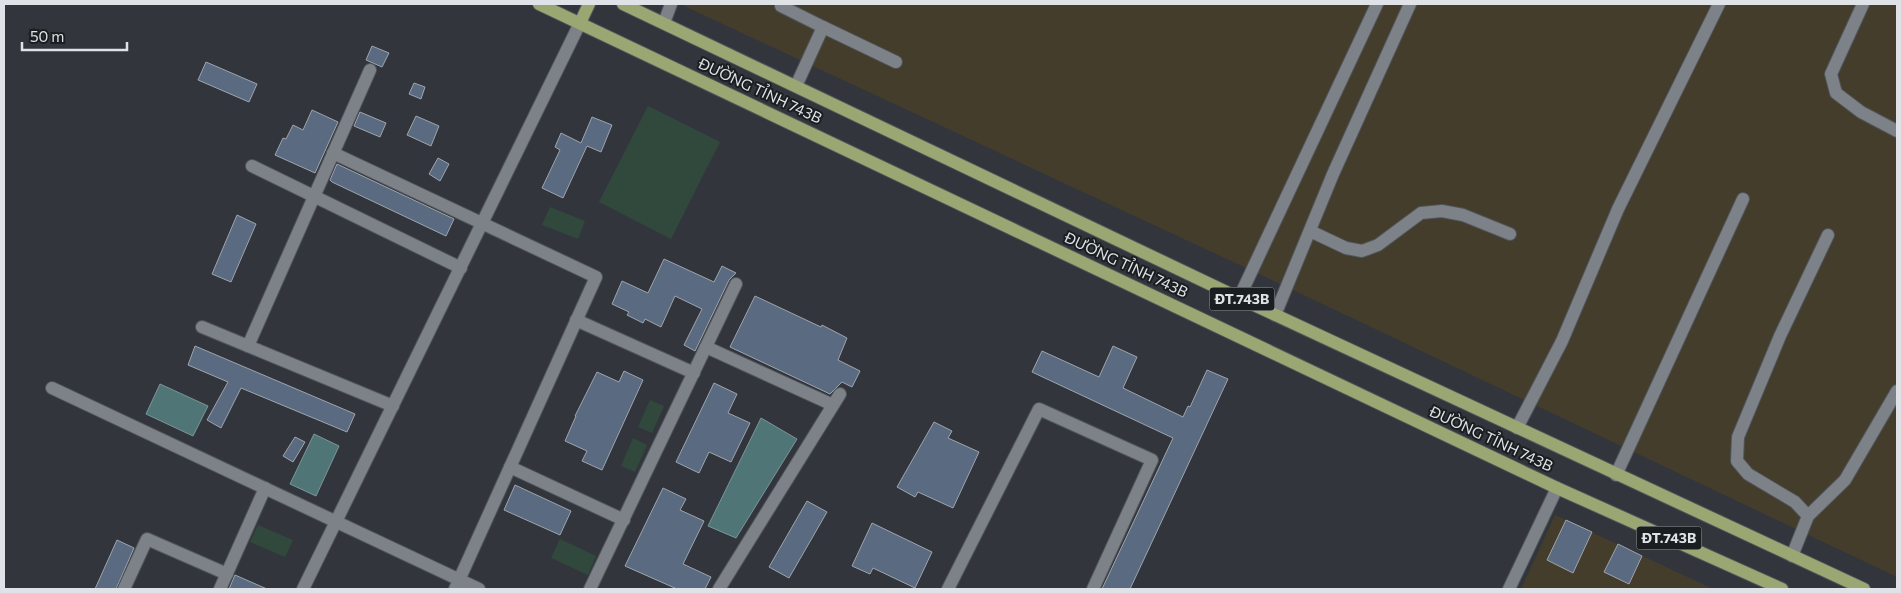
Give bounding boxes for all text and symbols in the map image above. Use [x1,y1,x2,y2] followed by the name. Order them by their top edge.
[22,20,128,52] scale bar
[30,27,64,45] text: 50 m
[695,52,826,127] street label: ĐƯỜNG TỈNH 743B
[1061,226,1192,301] street label: ĐƯỜNG TỈNH 743B
[1210,288,1274,310] road number: ĐT.743B
[1426,400,1557,475] street label: ĐƯỜNG TỈNH 743B
[1636,526,1702,550] road number: ĐT.743B

